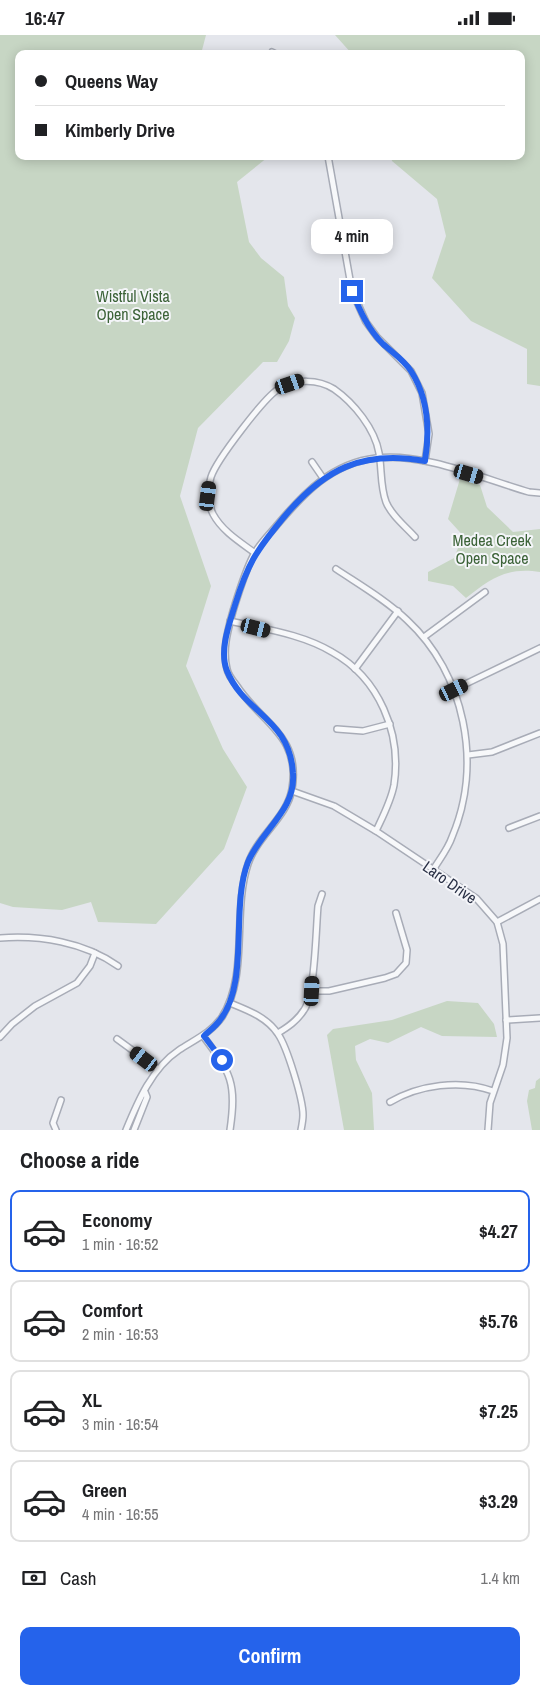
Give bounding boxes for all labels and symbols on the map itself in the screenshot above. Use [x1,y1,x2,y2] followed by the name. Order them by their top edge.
[311,219,393,253] callout: 4 min
[341,280,363,302] route end
[96,285,170,325] park label: Wistful Vista Open Space
[273,372,306,396] car
[452,463,485,485] car
[198,480,217,512] car
[453,529,532,569] park label: Medea Creek Open Space
[239,617,272,639] car
[437,677,470,703] car
[419,855,481,909] street label: Laro Drive
[303,976,320,1006] car
[127,1044,160,1074] car
[211,1049,233,1071] route start

